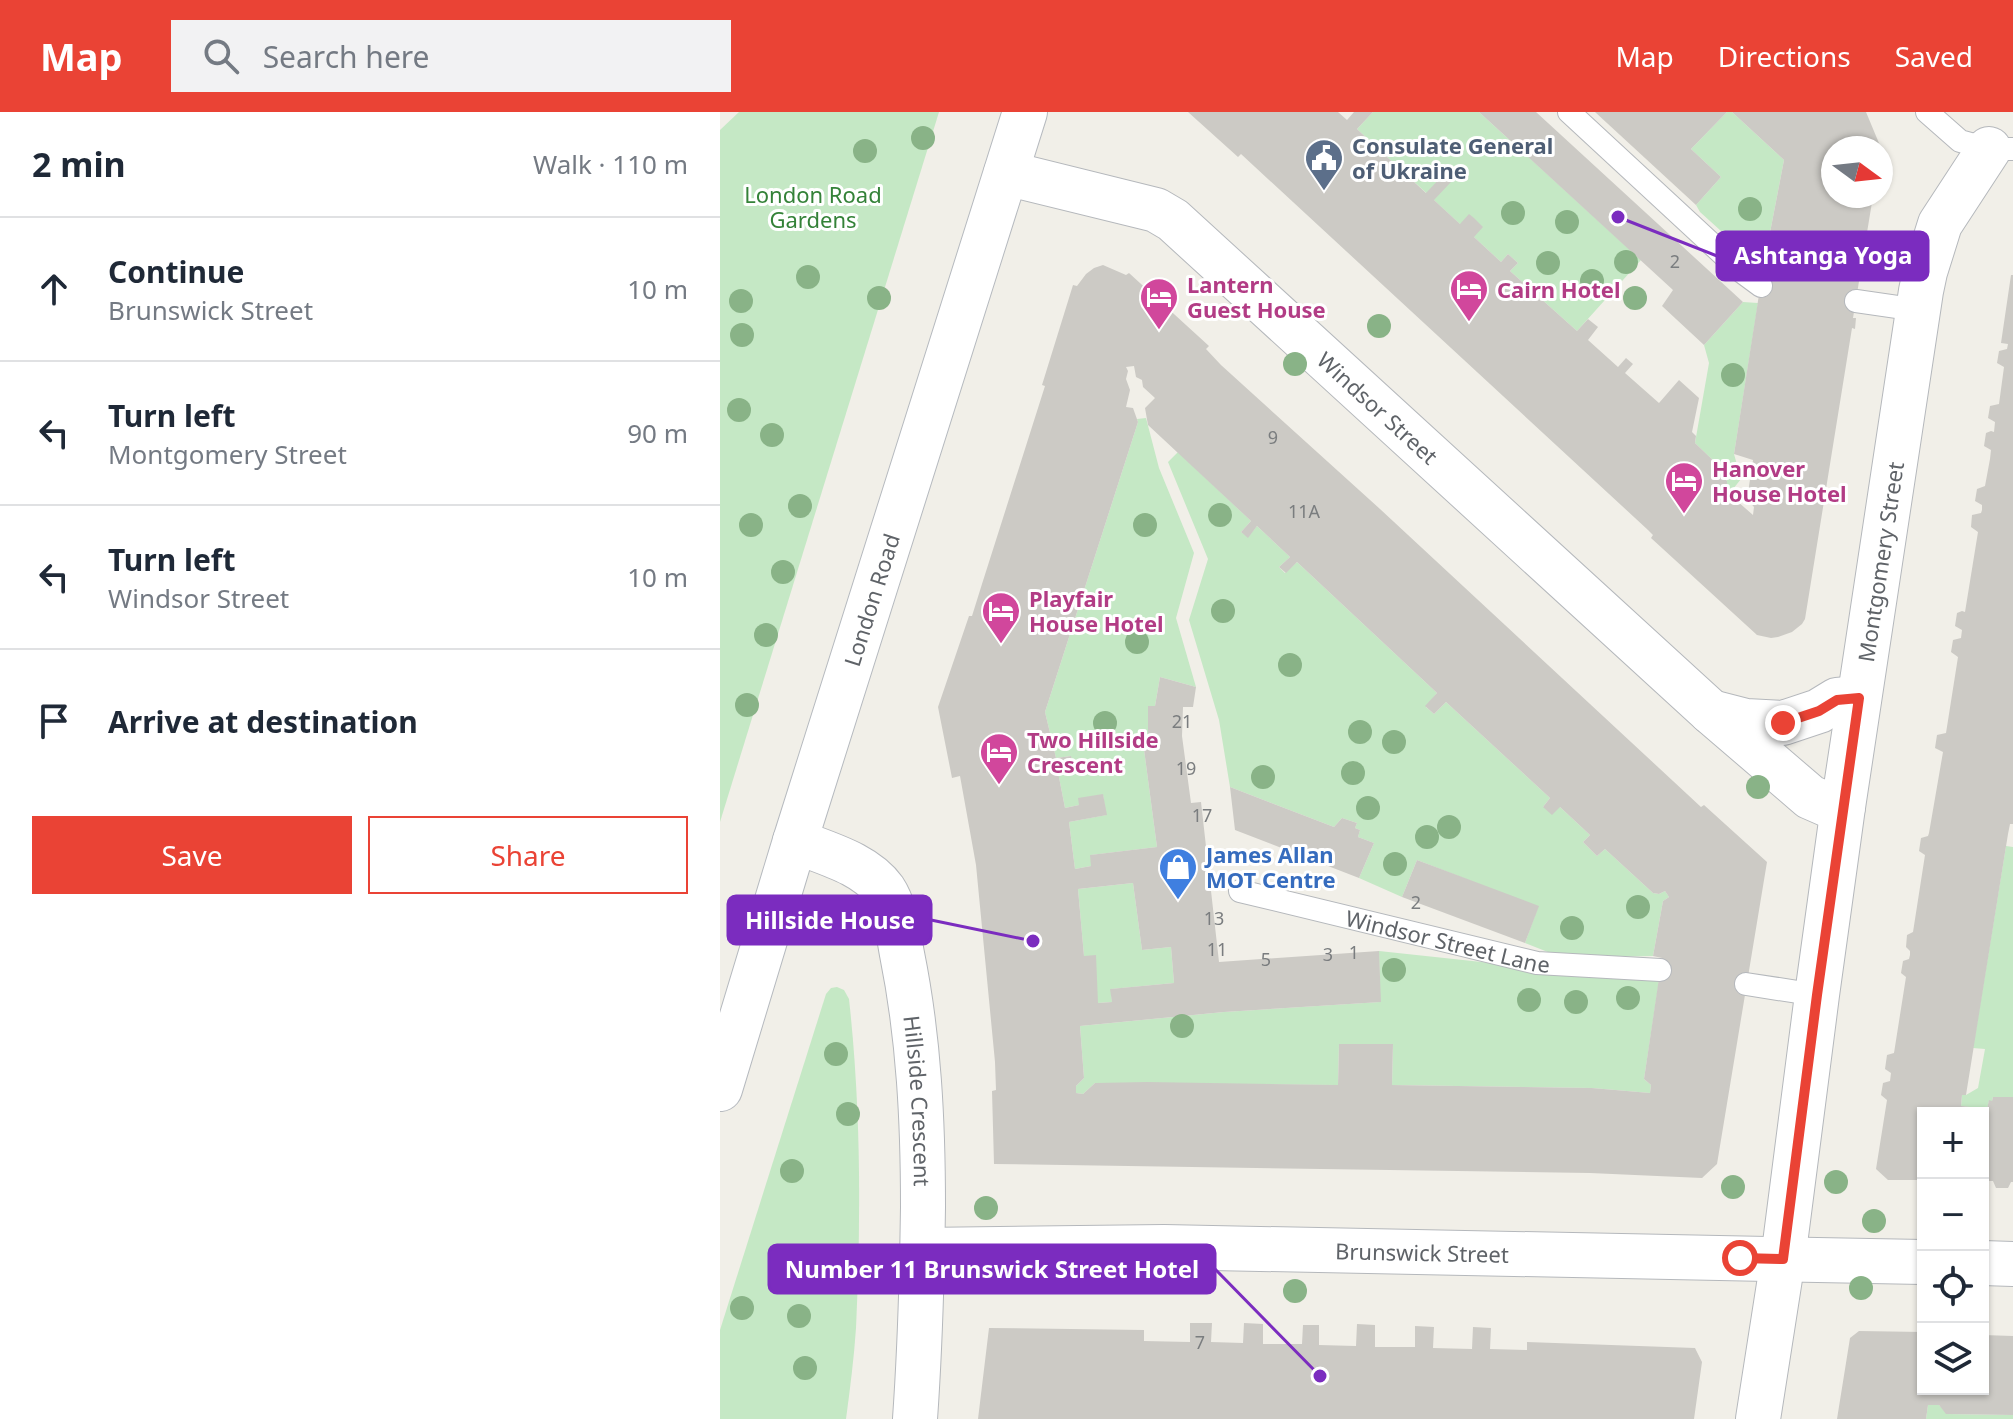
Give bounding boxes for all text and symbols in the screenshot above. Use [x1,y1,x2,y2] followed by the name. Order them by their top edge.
[171,20,731,92] search box
[40,30,123,82] text: Map
[199,34,243,78] icon: search
[263,36,430,77] text: Search here
[1615,37,1674,75] text: Map
[1718,37,1851,75] text: Directions
[1895,37,1973,75] text: Saved
[1352,130,1553,185] place label: Consulate General of Ukraine
[1821,136,1893,208] north arrow
[1303,137,1345,192] public building icon: Consulate General of Ukraine
[32,141,126,187] text: 2 min
[533,146,688,182] text: Walk · 110 m
[744,179,882,234] park label: London Road Gardens
[1717,232,1928,280] callout: Ashtanga Yoga
[1734,238,1912,271] text: Ashtanga Yoga
[1670,249,1680,273] house number: 2
[108,251,244,292] text: Continue
[32,267,76,311] icon: ahead
[1448,268,1490,323] hotel icon: Cairn Hotel
[1187,269,1326,324] place label: Lantern Guest House
[627,271,688,307] text: 10 m
[1497,274,1621,304] place label: Cairn Hotel
[1138,276,1180,331] hotel icon: Lantern Guest House
[108,292,313,328] text: Brunswick Street
[1311,345,1445,470] street label: Windsor Street
[108,395,236,436] text: Turn left
[32,411,76,455] icon: left
[627,415,688,451] text: 90 m
[1268,425,1278,449] house number: 9
[108,436,347,472] text: Montgomery Street
[1712,453,1847,508] place label: Hanover House Hotel
[1850,459,1910,664] street label: Montgomery Street
[1663,460,1705,515] hotel icon: Hanover House Hotel
[1288,499,1321,523] house number: 11A
[836,530,906,670] street label: London Road
[108,539,236,580] text: Turn left
[32,555,76,599] icon: left
[627,559,688,595] text: 10 m
[108,580,289,616] text: Windsor Street
[1029,583,1164,638] place label: Playfair House Hotel
[980,590,1022,645] hotel icon: Playfair House Hotel
[32,699,76,743] icon: arrive
[108,701,418,742] text: Arrive at destination
[1765,705,1801,741] route end
[1172,709,1192,733] house number: 21
[1027,724,1159,779] place label: Two Hillside Crescent
[978,731,1020,786] hotel icon: Two Hillside Crescent
[1176,756,1196,780] house number: 19
[1192,803,1212,827] house number: 17
[32,816,352,894] button: Save
[368,816,688,894] button: Share
[1204,839,1336,894] place label: James Allan MOT Centre
[1157,846,1199,901] shop icon: James Allan MOT Centre
[1411,890,1421,914] house number: 2
[728,896,931,944] callout: Hillside House
[1343,902,1551,979] street label: Windsor Street Lane
[745,903,915,936] text: Hillside House
[1204,906,1224,930] house number: 13
[1207,937,1227,961] house number: 11
[1349,940,1359,964] house number: 1
[1323,942,1333,966] house number: 3
[1261,947,1271,971] house number: 5
[897,1014,938,1187] street label: Hillside Crescent
[1917,1107,1989,1395] map controls
[1917,1107,1989,1179] button: +
[1917,1179,1989,1251] button: −
[1335,1235,1509,1269] street label: Brunswick Street
[1722,1240,1758,1276] route start
[769,1245,1215,1293] callout: Number 11 Brunswick Street Hotel
[1917,1251,1989,1323] button: locate
[785,1252,1199,1285] text: Number 11 Brunswick Street Hotel
[1917,1323,1989,1395] button: layers
[1195,1330,1205,1354] house number: 7

